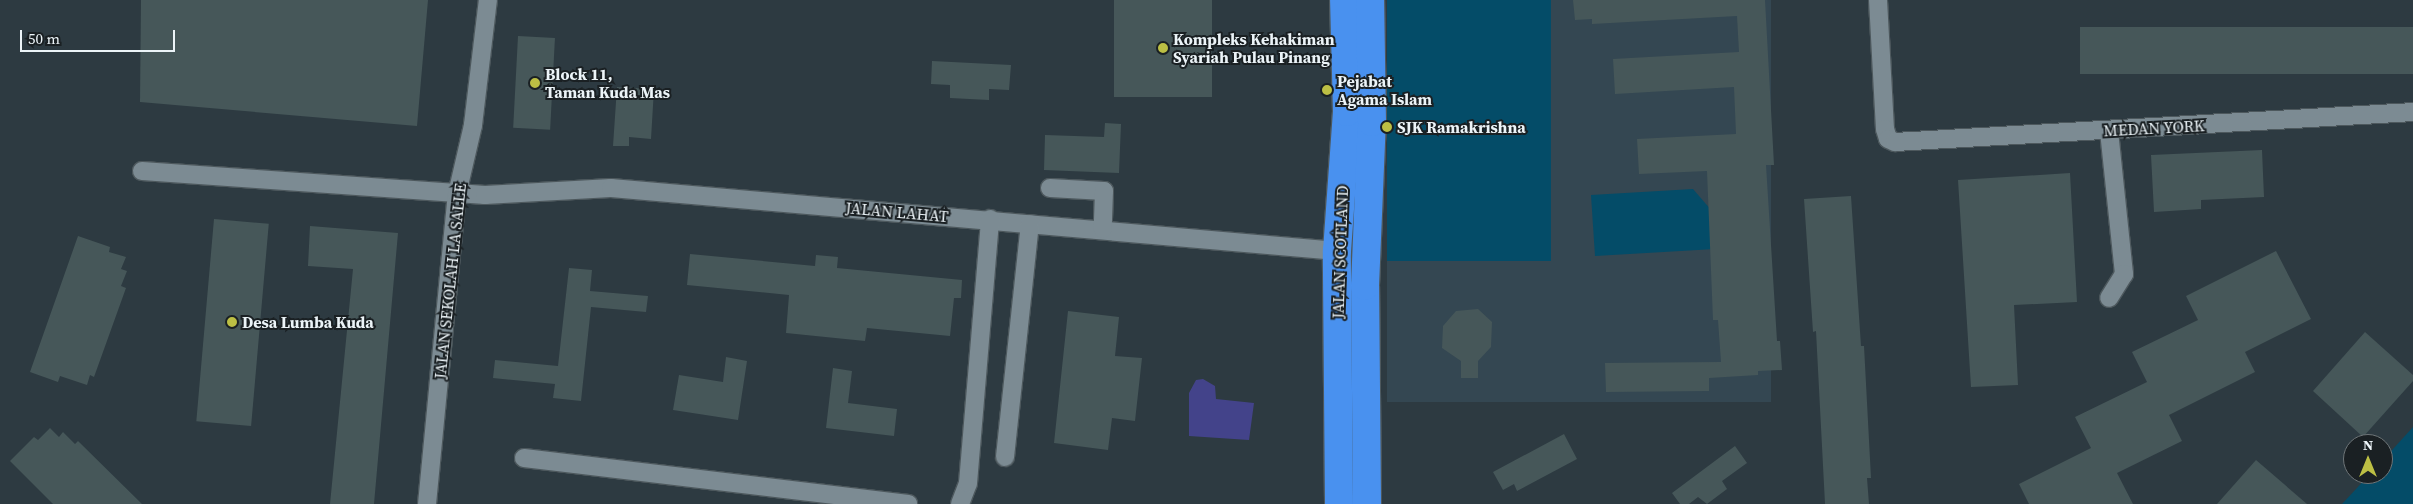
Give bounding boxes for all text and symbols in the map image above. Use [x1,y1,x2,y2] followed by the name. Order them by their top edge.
[22,20,178,52] scale bar
[28,28,60,49] text: 50 m
[1173,29,1335,67] place label: Kompleks Kehakiman Syariah Pulau Pinang
[1157,42,1169,54] marker: Kompleks Kehakiman Syariah Pulau Pinang
[545,64,670,102] place label: Block 11, Taman Kuda Mas
[1337,71,1432,109] place label: Pejabat Agama Islam
[529,77,541,89] marker: Block 11, Taman Kuda Mas
[1321,84,1333,96] marker: Pejabat Agama Islam
[2103,116,2205,140] street label: MEDAN YORK
[1397,117,1526,137] place label: SJK Ramakrishna
[1381,121,1393,133] marker: SJK Ramakrishna
[430,182,470,380] street label: JALAN SEKOLAH LA SALLE
[1328,185,1352,319] street label: JALAN SCOTLAND
[845,198,949,226] street label: JALAN LAHAT
[242,312,374,332] place label: Desa Lumba Kuda
[226,316,238,328] marker: Desa Lumba Kuda
[2343,434,2393,484] north arrow
[2363,435,2373,455] text: N

